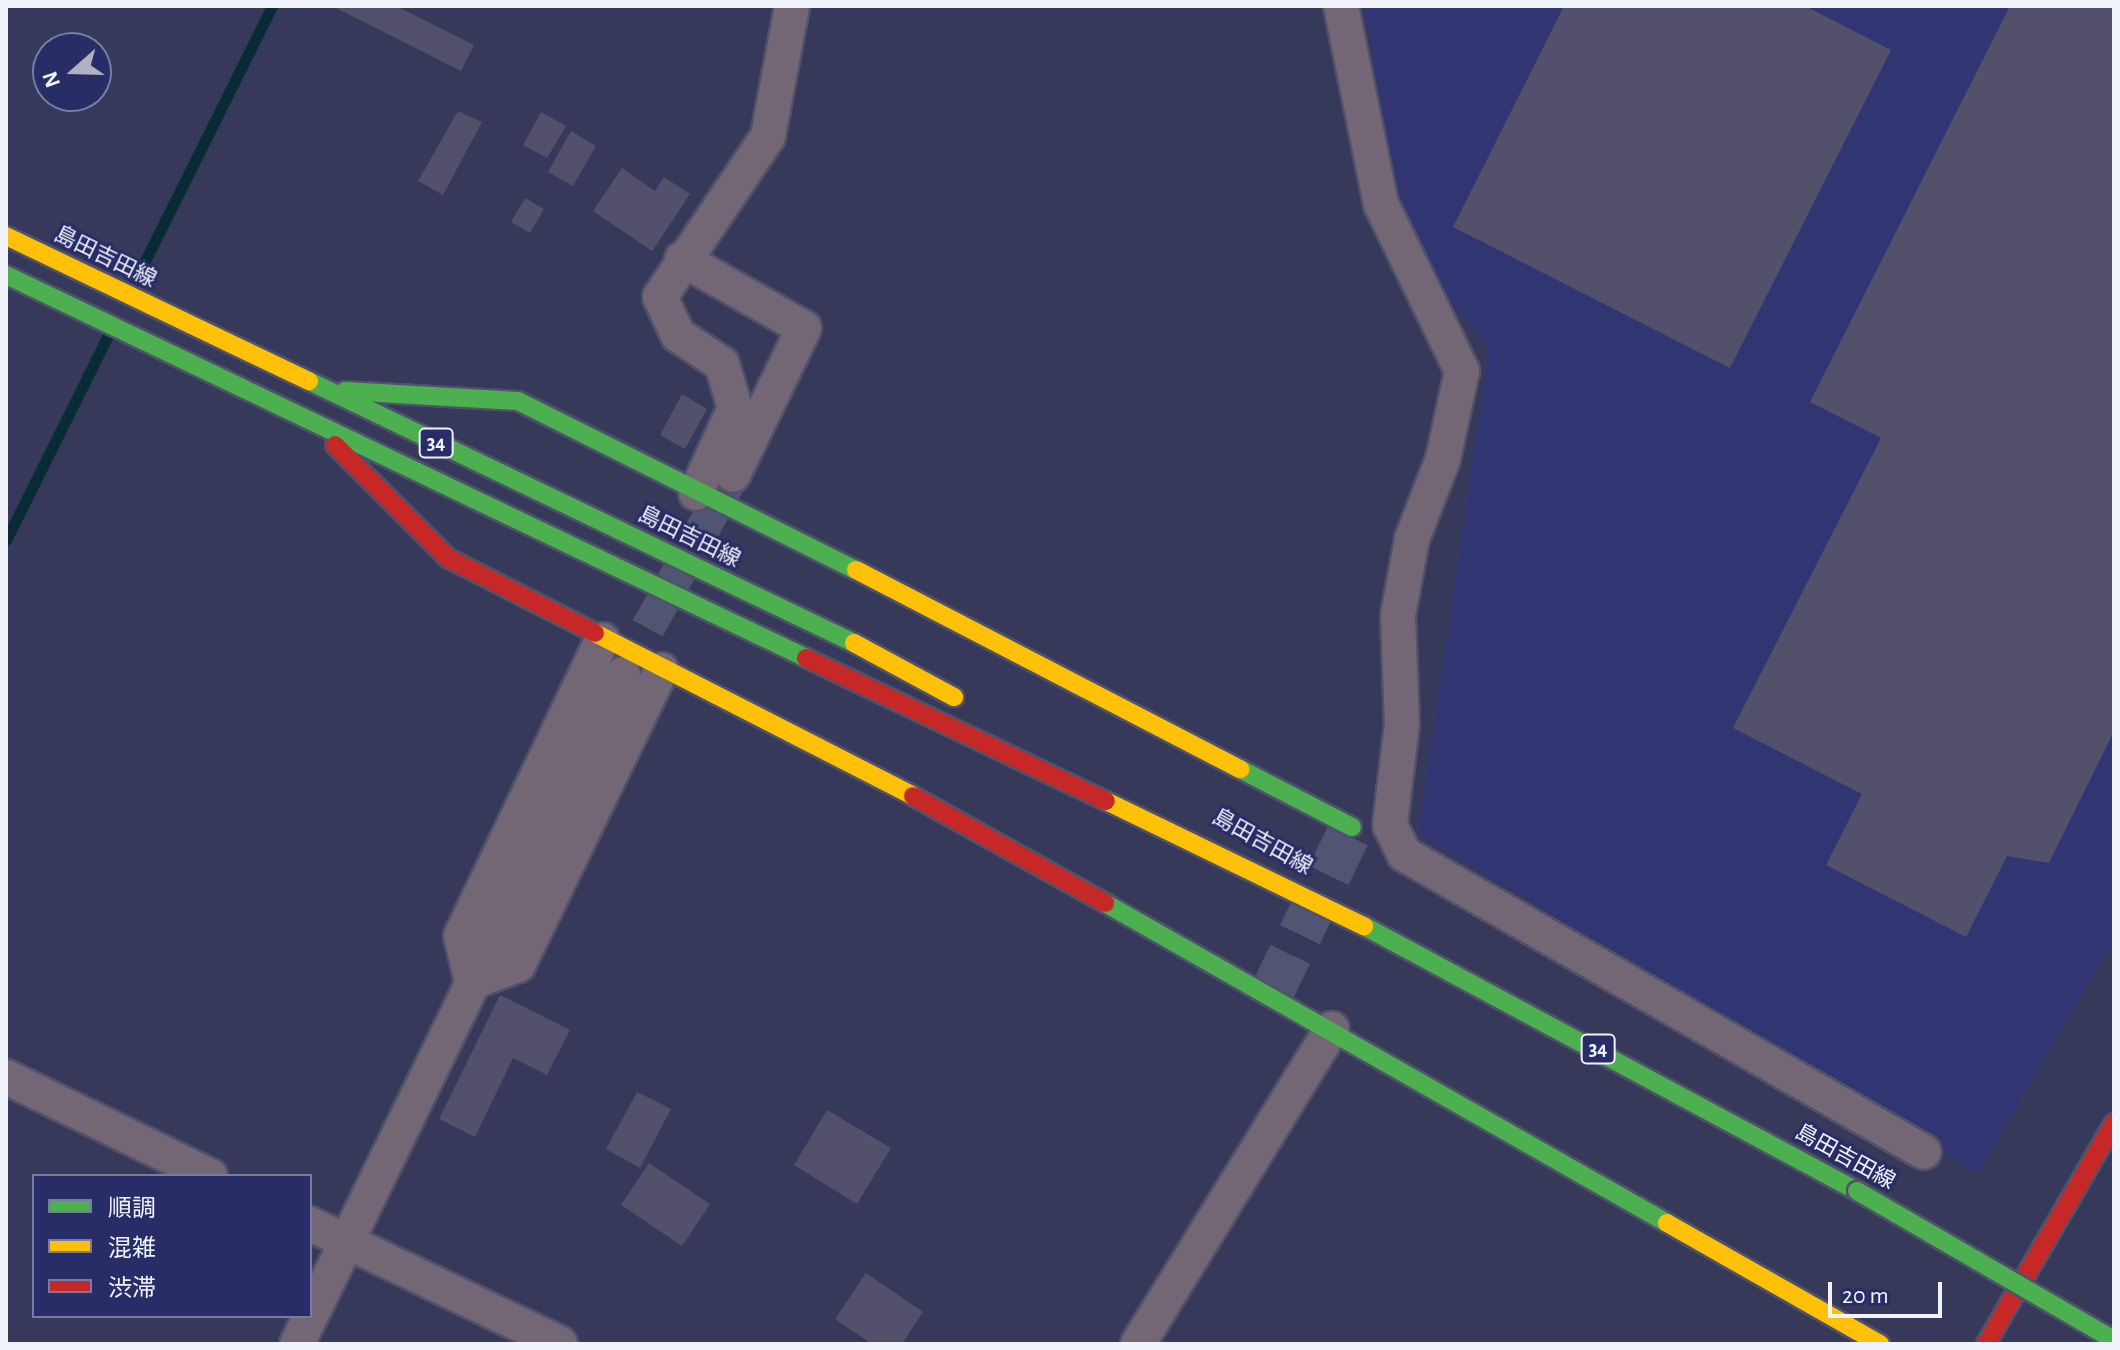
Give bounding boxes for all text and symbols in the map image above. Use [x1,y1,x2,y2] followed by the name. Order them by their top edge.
[32,32,112,112] north arrow
[38,69,64,90] text: N
[50,221,160,293] street label: 島田吉田線
[418,427,454,459] road number: 34
[634,501,744,573] street label: 島田吉田線
[1207,804,1317,880] street label: 島田吉田線
[1580,1033,1616,1065] road number: 34
[1790,1119,1900,1195] street label: 島田吉田線
[32,1174,312,1318] legend
[108,1197,156,1221] text: 順調
[108,1237,156,1261] text: 混雑
[1832,1266,1946,1316] scale bar
[108,1277,156,1301] text: 渋滞
[1842,1284,1889,1308] text: 20 m

